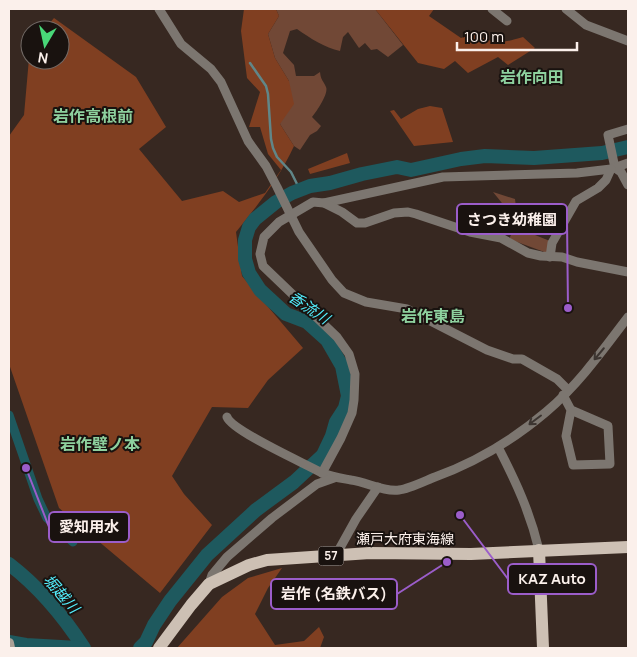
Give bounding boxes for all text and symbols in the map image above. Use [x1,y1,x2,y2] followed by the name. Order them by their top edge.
[20,20,70,70] north arrow
[457,20,577,52] scale bar
[464,26,504,47] text: 100 m
[36,48,49,69] text: N
[500,66,564,88] district label: 岩作向田
[53,105,133,127] district label: 岩作高根前
[457,204,567,234] callout: さつき幼稚園
[467,209,557,230] text: さつき幼稚園
[285,286,335,330] water label: 香流川
[401,305,465,327] district label: 岩作東島
[593,347,604,360] one-way arrow
[529,415,542,426] one-way arrow
[60,433,140,455] district label: 岩作壁ノ本
[49,512,129,542] callout: 愛知用水
[59,516,119,537] text: 愛知用水
[356,529,454,548] street label: 瀬戸大府東海線
[318,546,344,566] road number: 57
[508,564,596,594] callout: KAZ Auto
[518,568,586,589] text: KAZ Auto
[39,570,85,619] water label: 堀越川
[271,579,397,609] callout: 岩作 (名鉄バス)
[281,583,387,604] text: 岩作 (名鉄バス)

